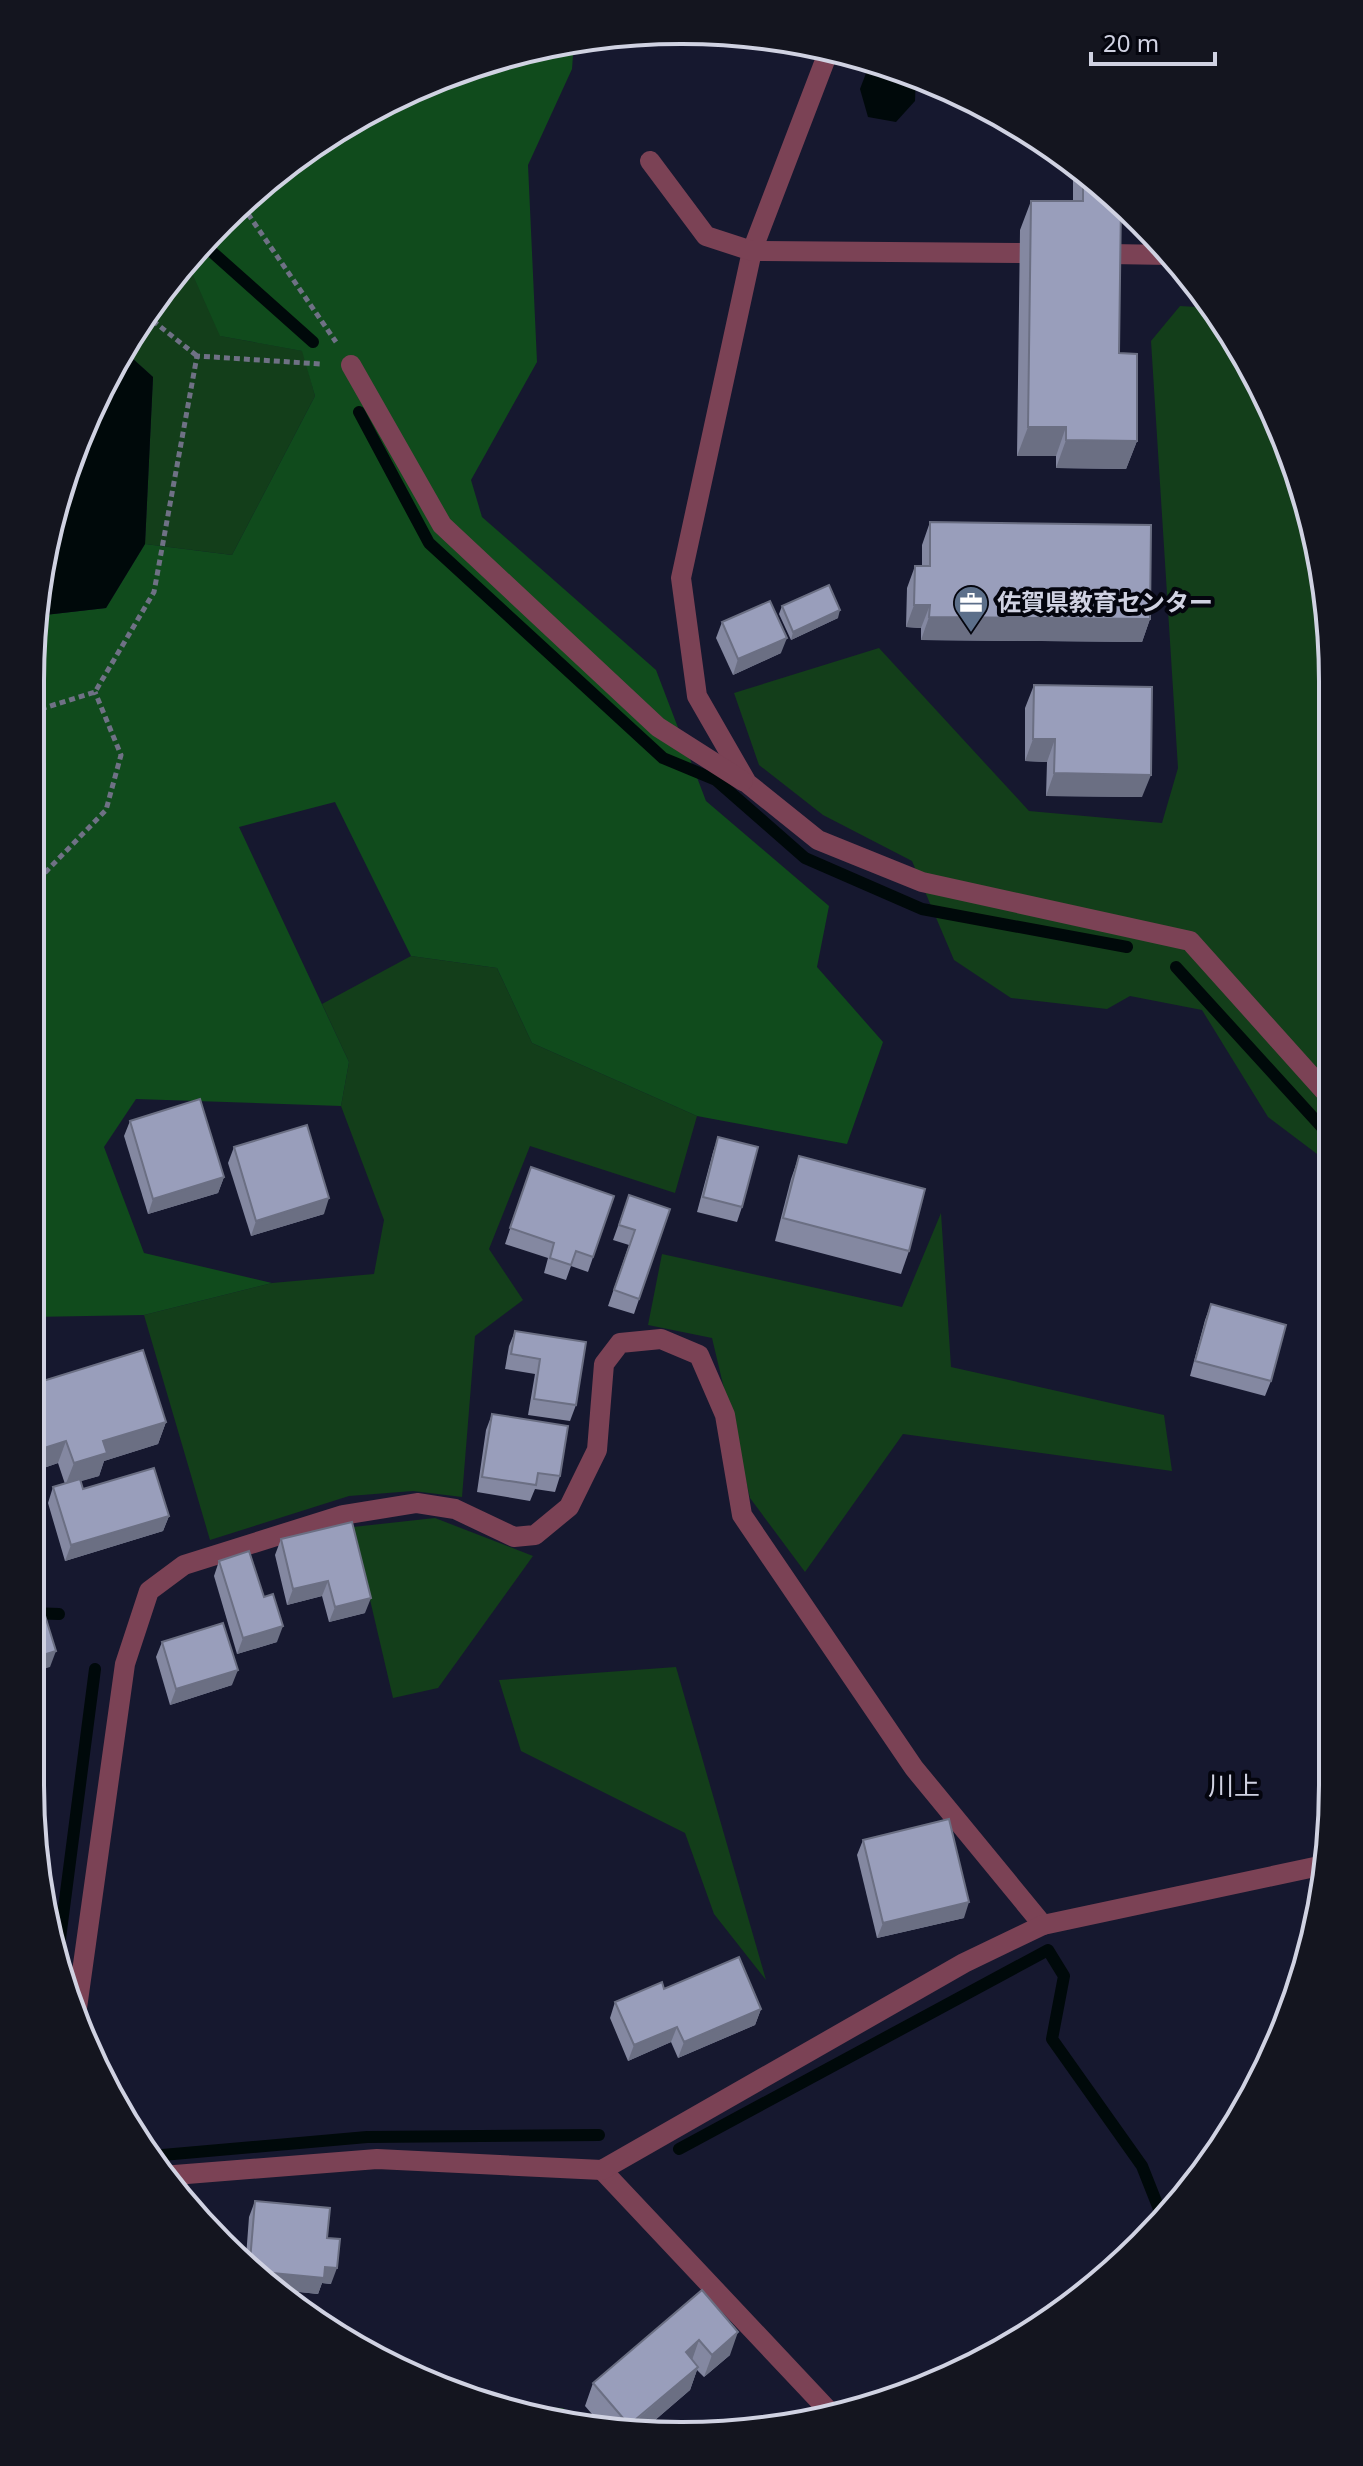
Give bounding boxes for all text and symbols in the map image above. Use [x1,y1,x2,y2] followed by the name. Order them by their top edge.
[1091,16,1215,66] scale bar
[1103,26,1159,59] text: 20 m
[952,584,990,634] office icon: 佐賀県教育センター
[997,585,1213,618] place label: 佐賀県教育センター
[1208,1767,1260,1803] district label: 川上

